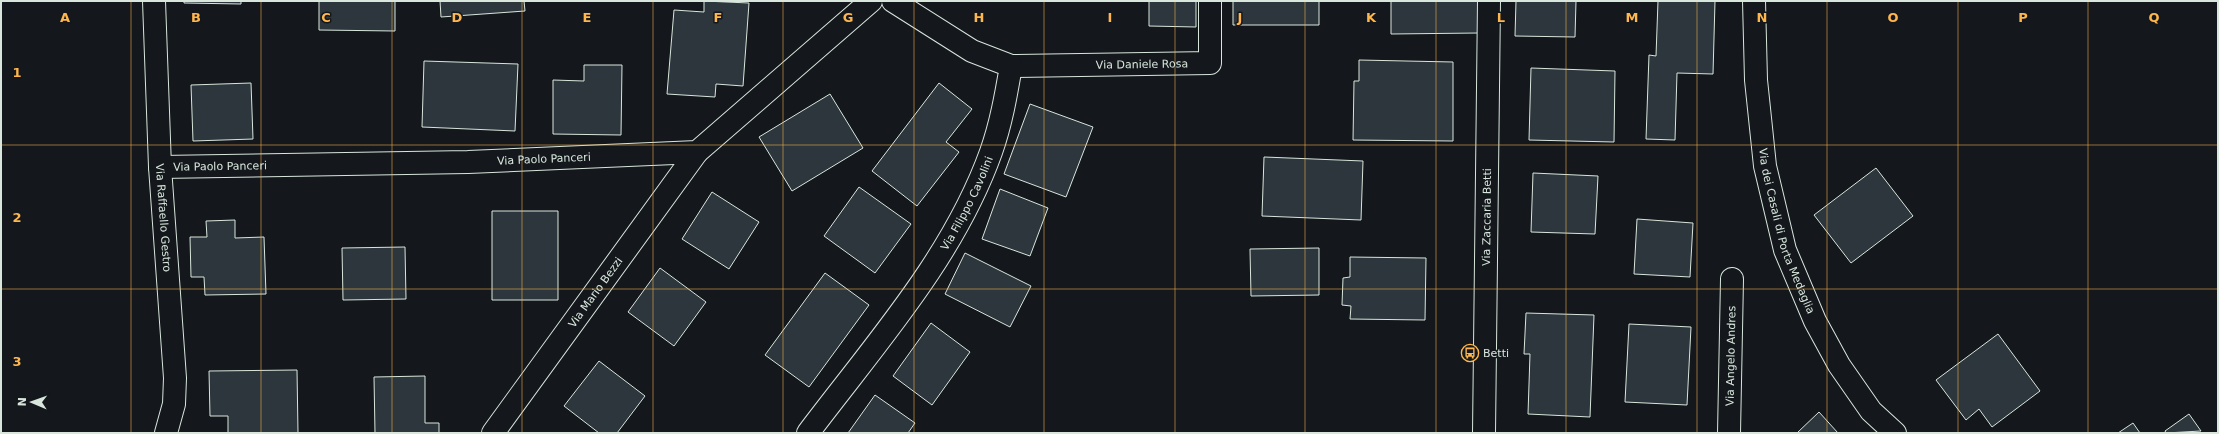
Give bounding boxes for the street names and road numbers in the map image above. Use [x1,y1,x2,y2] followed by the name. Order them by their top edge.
[1096,57,1188,72] street label: Via Daniele Rosa
[1756,147,1817,316] street label: Via dei Casali di Porta Medaglia
[497,151,591,168] street label: Via Paolo Panceri
[938,155,996,253] street label: Via Filippo Cavolini
[173,159,267,174] street label: Via Paolo Panceri
[153,163,173,273] street label: Via Raffaello Gestro
[1480,168,1494,266] street label: Via Zaccaria Betti
[566,255,625,330] street label: Via Mario Bezzi
[1724,305,1738,406] street label: Via Angelo Andres

